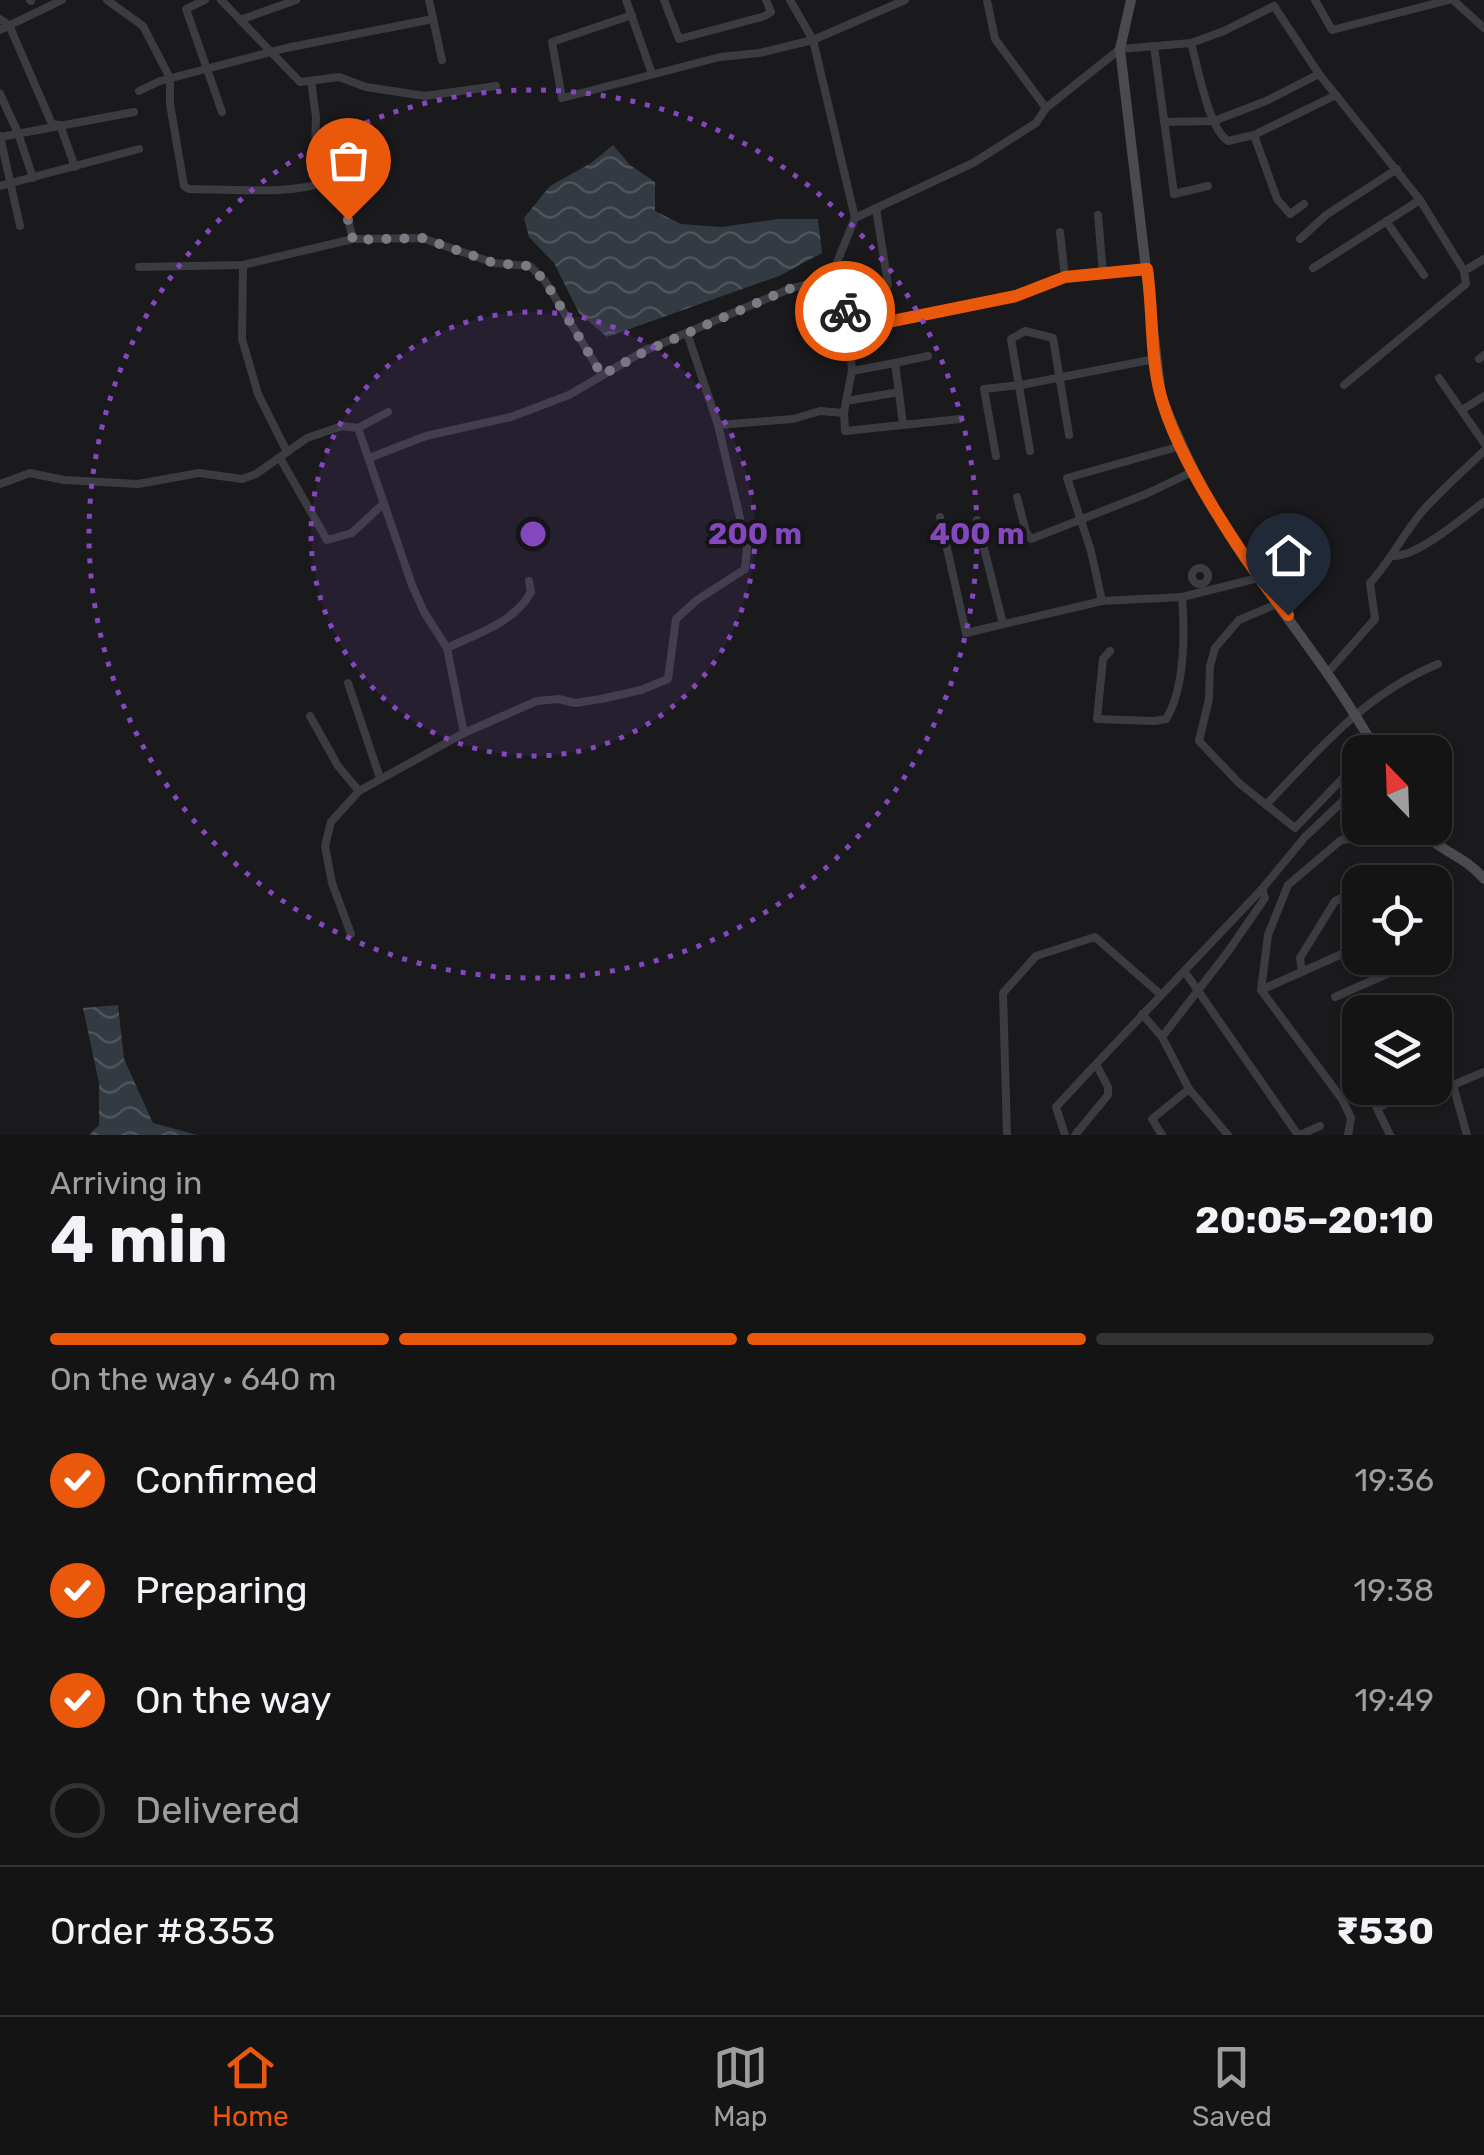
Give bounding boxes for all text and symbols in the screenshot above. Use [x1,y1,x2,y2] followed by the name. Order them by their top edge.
[306,118,391,221] pin
[321,133,376,188] icon: bag
[795,261,895,361] courier
[818,284,873,339] icon: bike
[1246,513,1331,616] pin
[515,516,551,552] centre of rings
[708,516,802,552] text: 200 m
[929,516,1025,552] text: 400 m
[1261,528,1316,583] icon: home
[1342,735,1452,845] north arrow
[1342,735,1452,1105] map controls
[1342,865,1452,975] button: locate
[1342,995,1452,1105] button: layers
[50,1164,202,1202] text: Arriving in
[1195,1197,1434,1243] text: 20:05–20:10
[50,1201,228,1278] text: 4 min
[50,1360,337,1398] text: On the way · 640 m
[50,1453,105,1508] icon: check
[135,1457,318,1503] text: Confirmed
[1355,1461,1434,1499] text: 19:36
[50,1563,105,1618] icon: check
[135,1567,308,1613] text: Preparing
[1354,1571,1434,1609] text: 19:38
[50,1673,105,1728] icon: check
[135,1677,331,1723] text: On the way
[1355,1681,1434,1719] text: 19:49
[135,1787,300,1833] text: Delivered
[50,1908,275,1954] text: Order #8353
[1336,1908,1434,1954] text: ₹530
[212,2040,289,2133] tab: Home
[713,2040,768,2133] tab: Map
[1192,2040,1272,2133] tab: Saved

